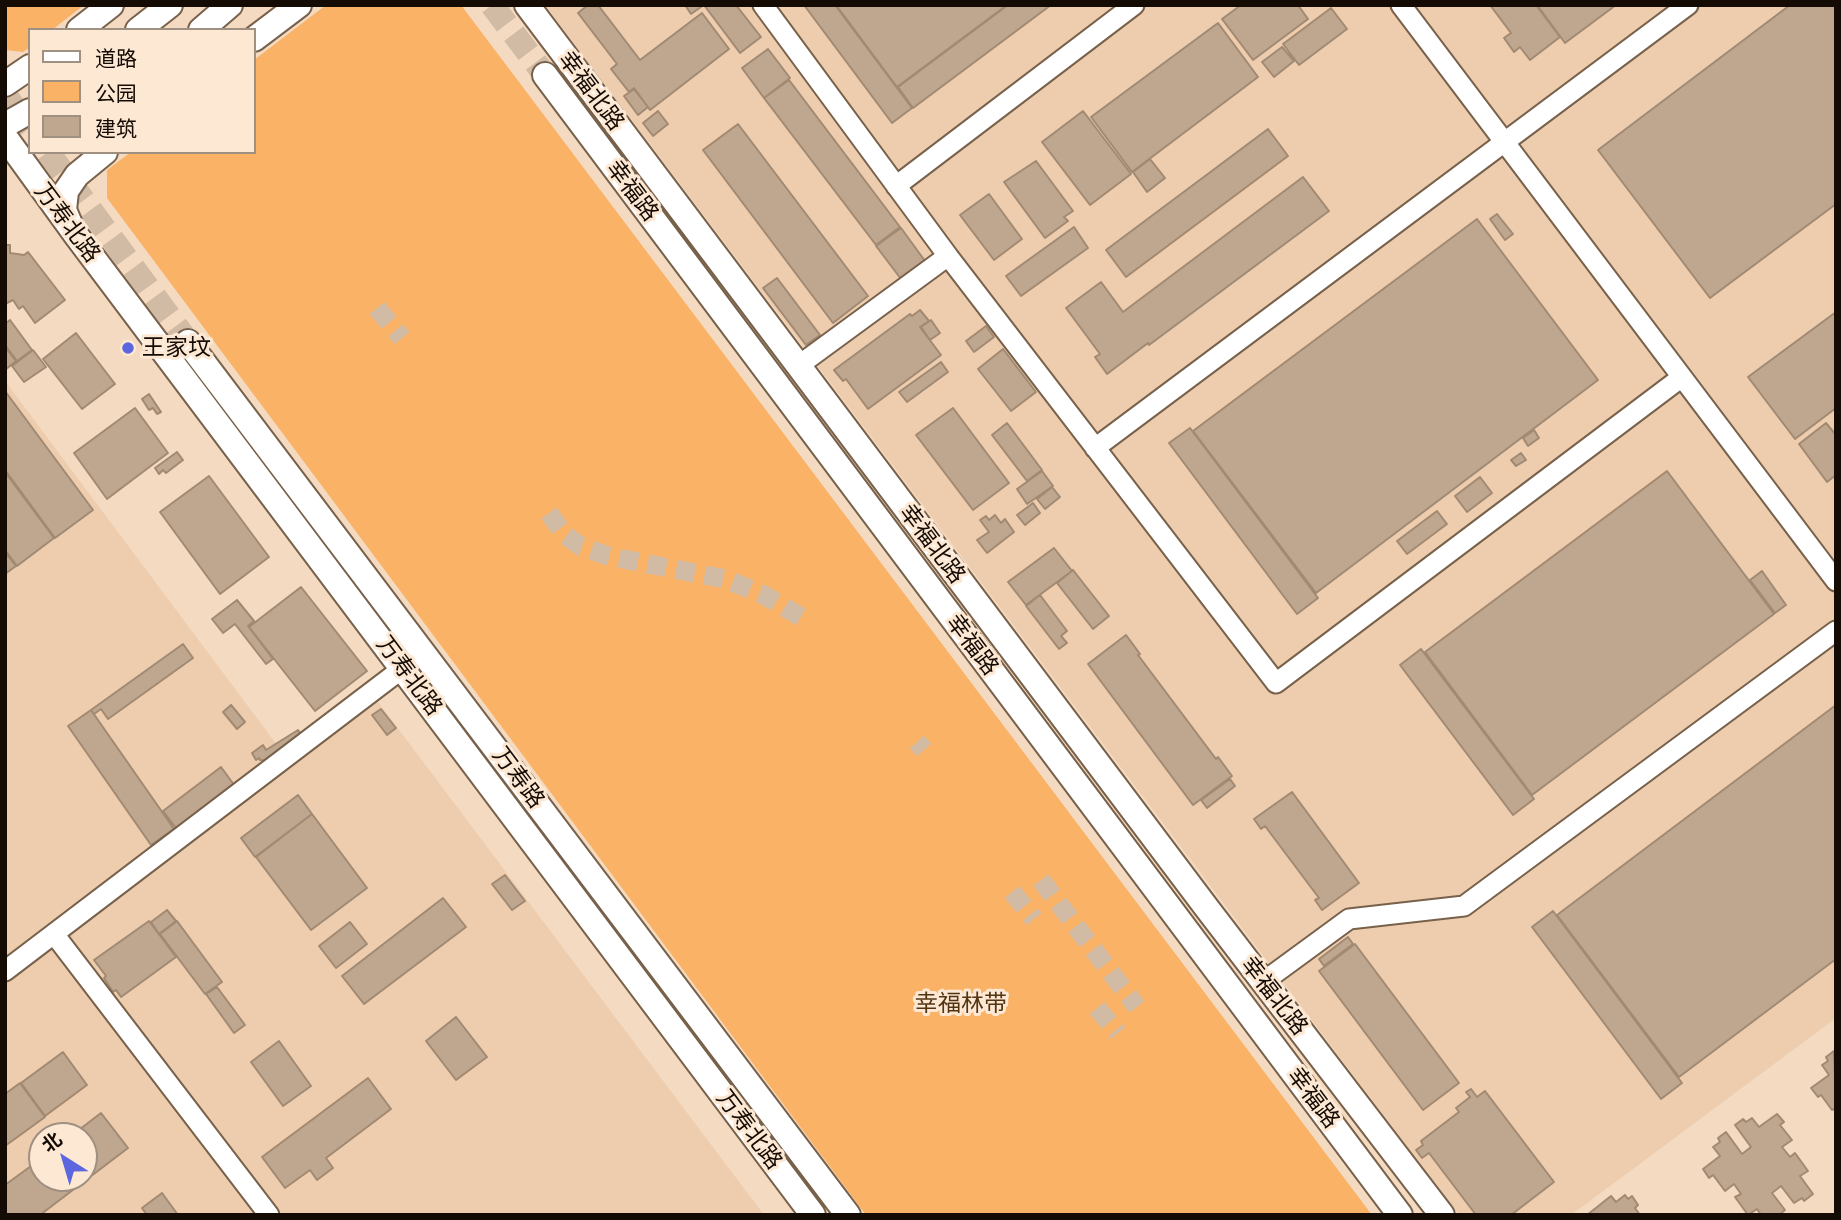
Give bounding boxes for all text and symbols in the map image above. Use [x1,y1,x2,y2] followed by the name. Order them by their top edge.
[28,28,256,154] legend
[95,45,137,71] text: 道路
[552,46,630,136] street label: 幸福北路
[95,80,137,106] text: 公园
[95,115,137,141] text: 建筑
[600,155,664,227] street label: 幸福路
[28,178,106,268] street label: 万寿北路
[142,334,211,362] place label: 王家坟
[120,340,136,356] marker: 王家坟
[893,499,971,589] street label: 幸福北路
[940,609,1004,681] street label: 幸福路
[370,631,448,721] street label: 万寿北路
[486,742,550,814] street label: 万寿路
[1235,951,1313,1041] street label: 幸福北路
[915,990,1007,1018] park label: 幸福林带
[1281,1062,1345,1134] street label: 幸福路
[710,1085,788,1175] street label: 万寿北路
[28,1122,98,1192] north arrow
[37,1127,66,1157] text: 北

